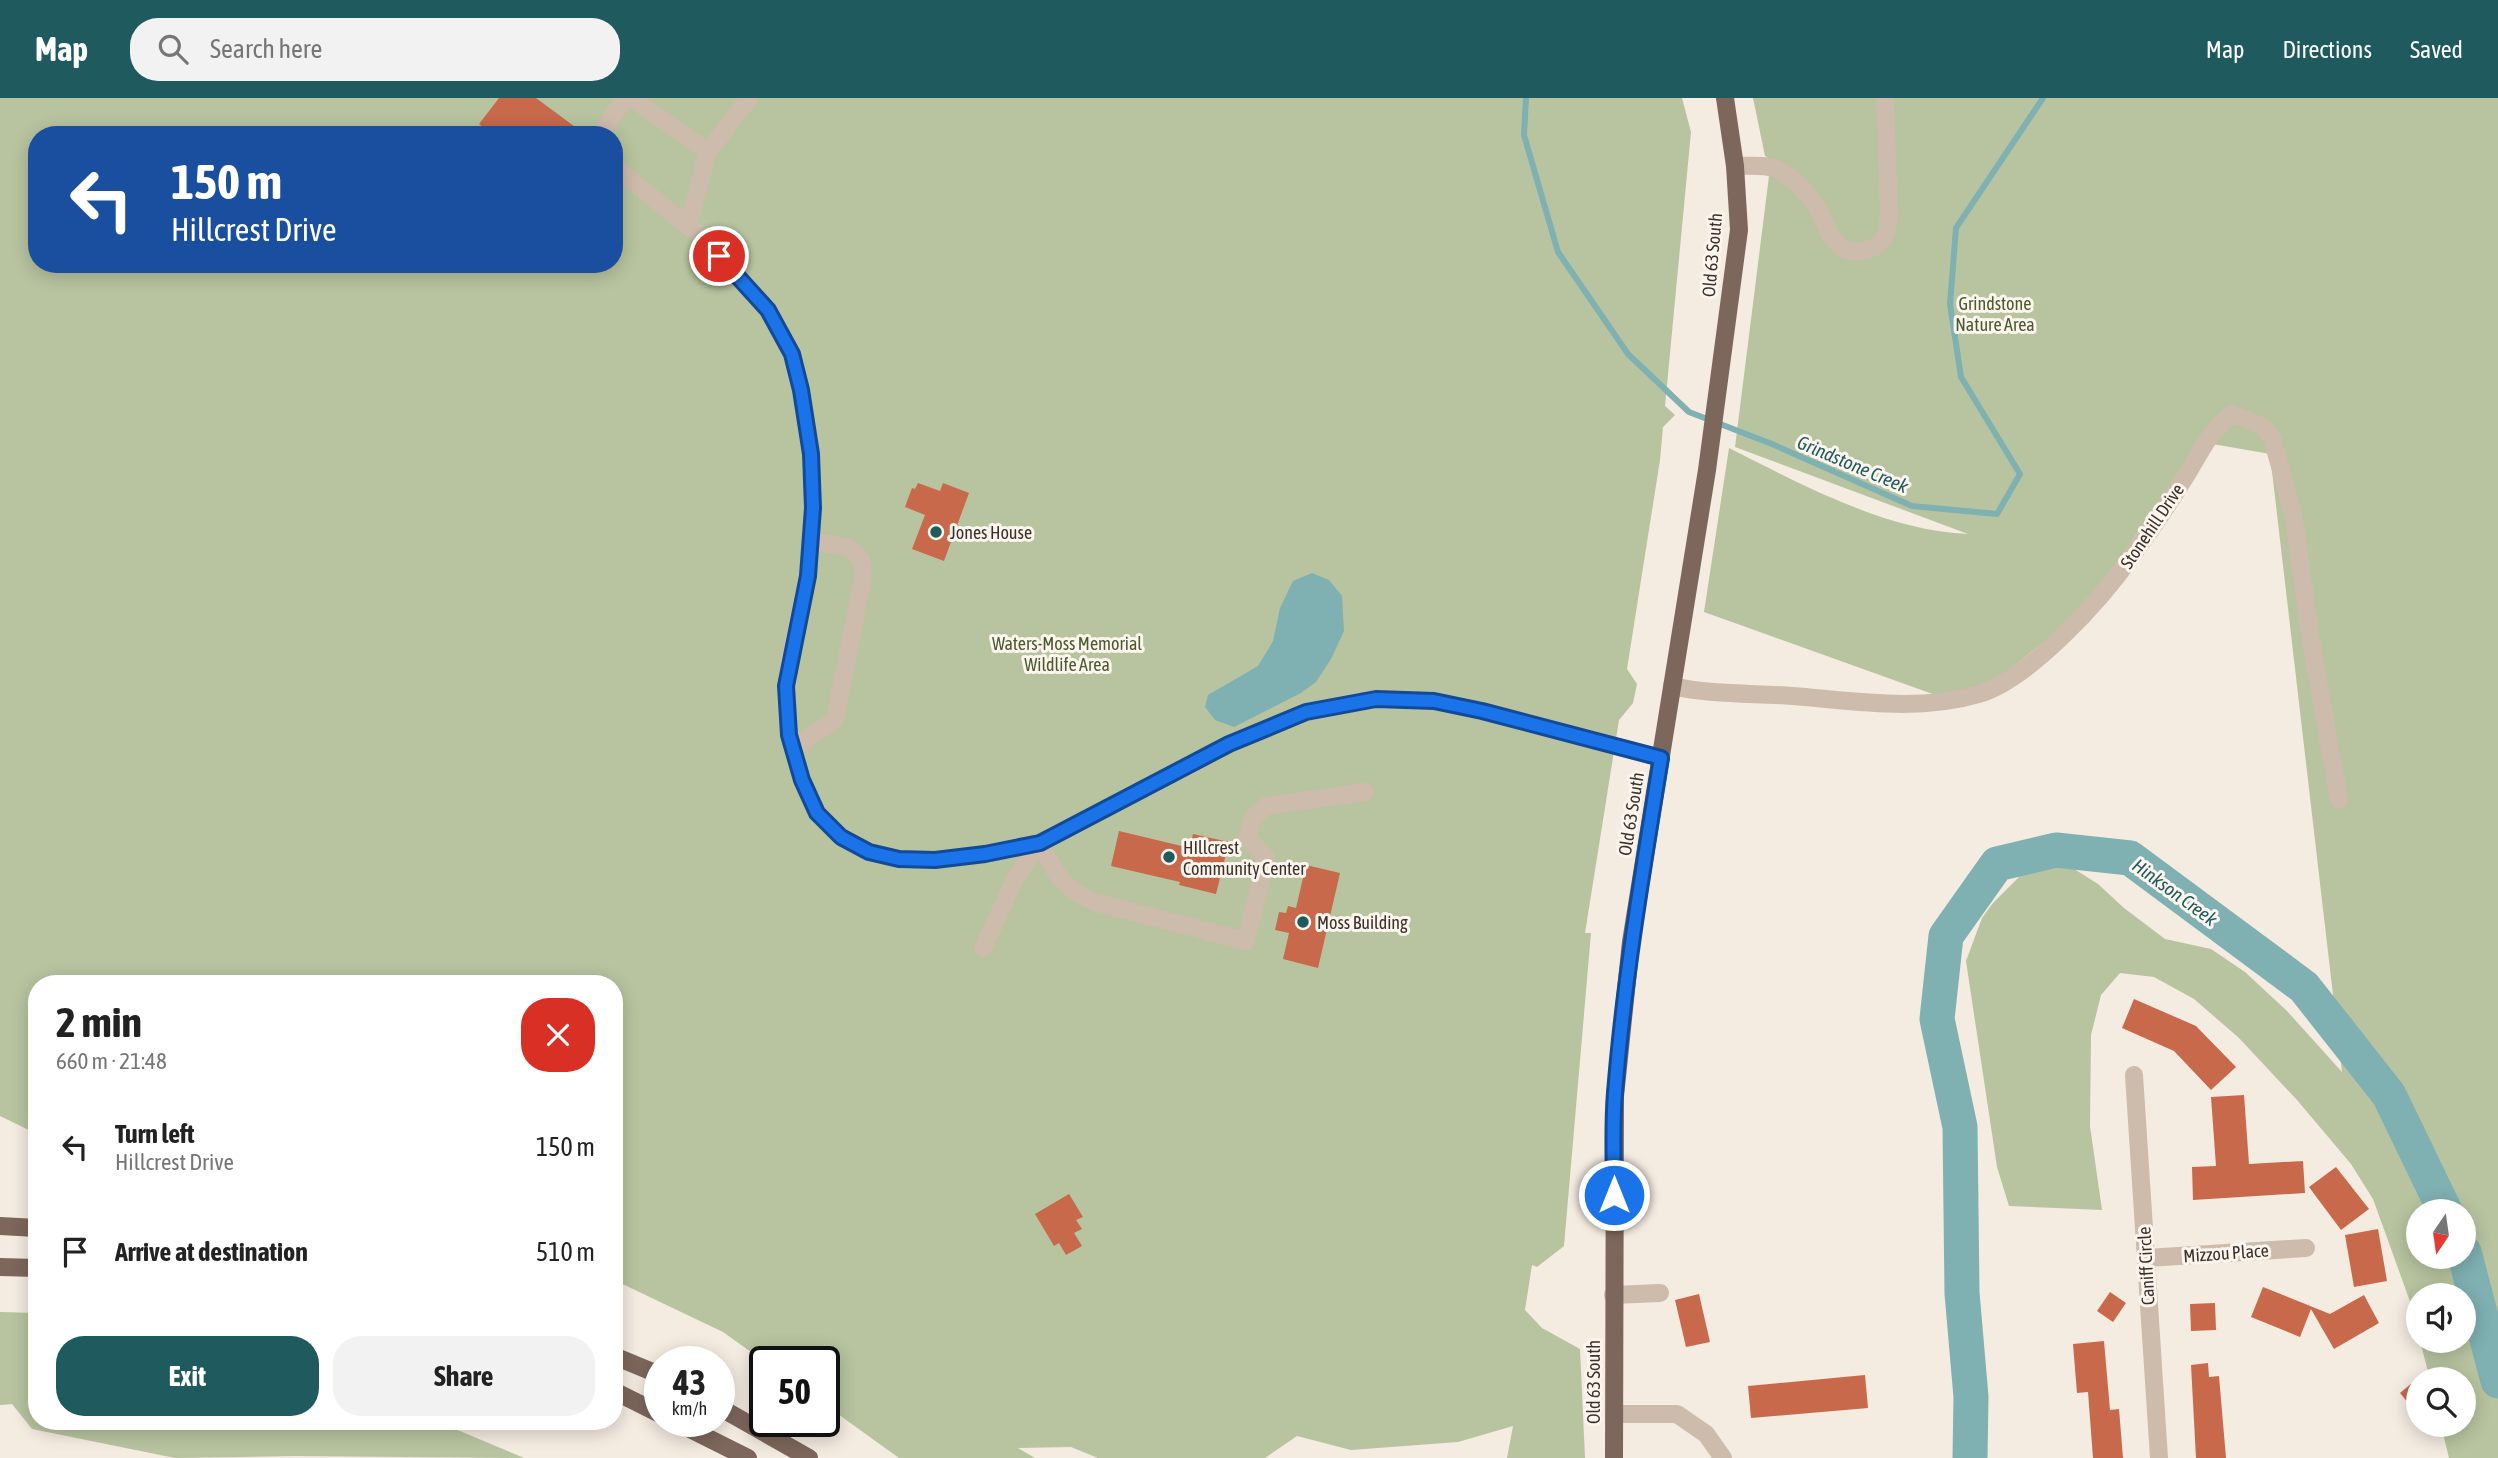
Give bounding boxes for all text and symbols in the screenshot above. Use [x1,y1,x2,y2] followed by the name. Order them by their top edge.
[130,18,620,81] search box
[35,30,88,68] text: Map
[154,30,192,68] icon: search
[210,34,322,64] text: Search here
[2206,36,2244,63] text: Map
[2282,36,2372,63] text: Directions
[2410,36,2463,63] text: Saved
[171,153,282,209] text: 150 m
[56,154,147,245] icon: left
[171,211,336,248] text: Hillcrest Drive
[1698,212,1726,298] street label: Old 63 South
[689,226,749,286] pin
[700,237,738,275] icon: arrive
[1955,293,2035,335] park label: Grindstone Nature Area
[1794,431,1912,498] water label: Grindstone Creek
[2116,480,2188,572] street label: Stonehill Drive
[950,522,1032,543] place label: Jones House
[928,524,944,540] marker: Jones House
[992,633,1142,675] park label: Waters-Moss Memorial Wildlife Area
[1614,771,1648,857] street label: Old 63 South
[1183,837,1306,879] place label: HIllcrest Community Center
[1161,849,1177,865] marker: HIllcrest Community Center
[2128,854,2222,930] water label: Hinkson Creek
[1317,912,1408,933] place label: Moss Building
[1295,914,1311,930] marker: Moss Building
[56,998,142,1046] text: 2 min
[521,998,595,1072] button: close
[56,1048,167,1074] text: 660 m · 21:48
[115,1119,195,1149] text: Turn left
[56,1128,94,1166] icon: left
[536,1132,595,1162] text: 150 m
[115,1149,234,1175] text: Hillcrest Drive
[1577,1158,1651,1232] position arrow
[2406,1199,2476,1269] north arrow
[2406,1199,2476,1437] map controls
[2133,1226,2159,1306] street label: Caniff Circle
[56,1233,94,1271] icon: arrive
[115,1237,308,1267] text: Arrive at destination
[536,1237,595,1267] text: 510 m
[2183,1240,2269,1266] street label: Mizzou Place
[2406,1283,2476,1353] button: sound
[56,1336,319,1416] button: Exit
[333,1336,595,1416] button: Share
[1583,1340,1604,1424] street label: Old 63 South
[749,1346,840,1437] speed limit sign: 50
[673,1362,706,1402] text: 43
[2406,1367,2476,1437] button: search
[672,1398,707,1419] text: km/h

